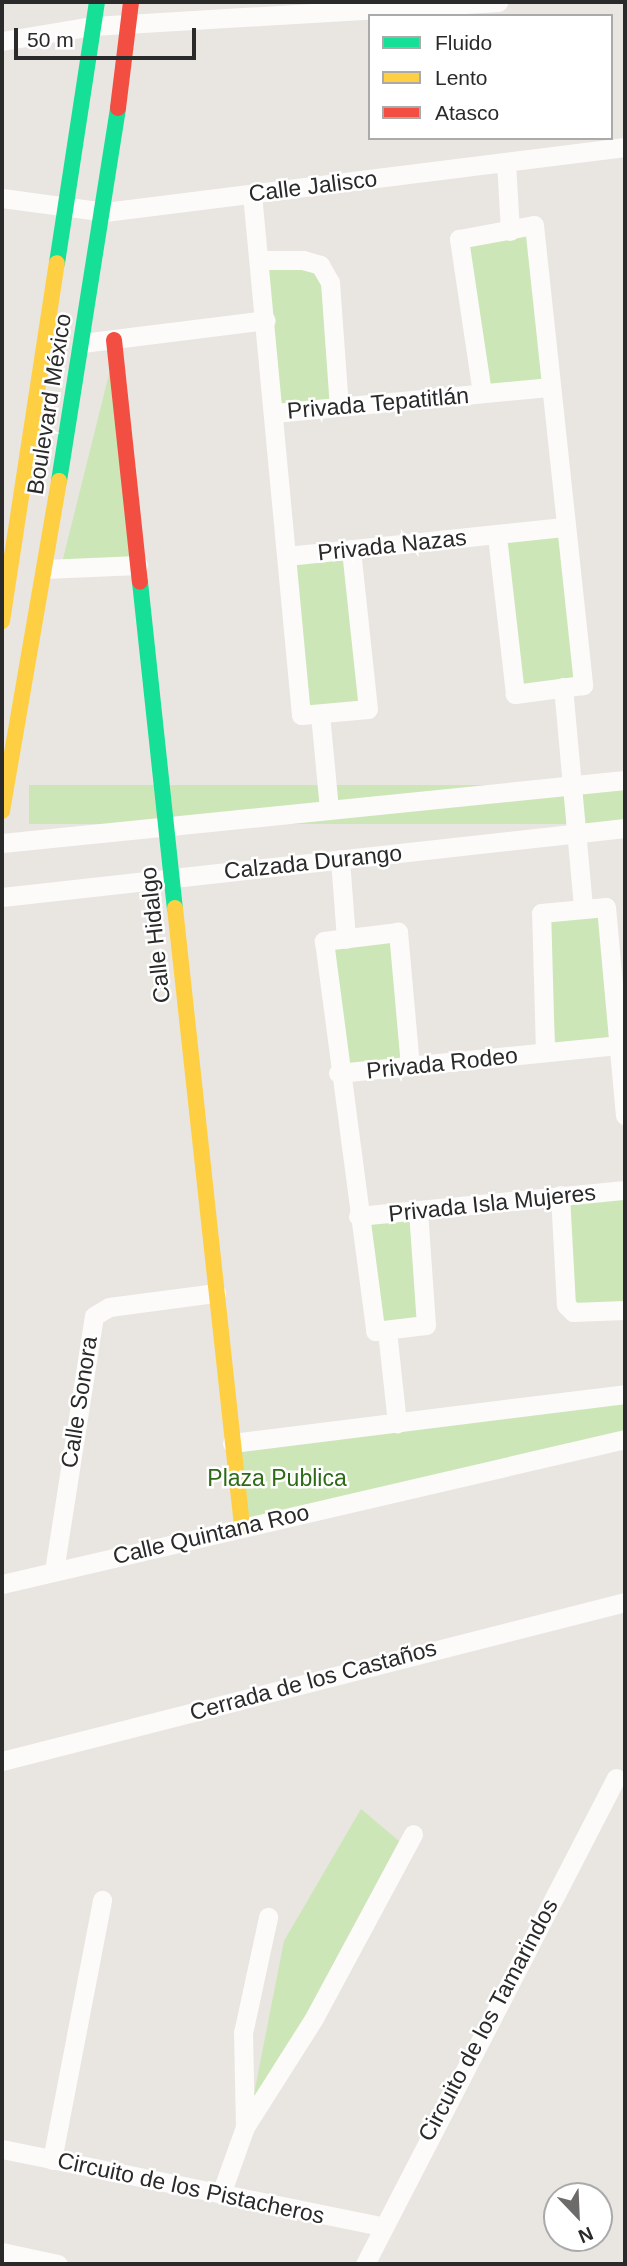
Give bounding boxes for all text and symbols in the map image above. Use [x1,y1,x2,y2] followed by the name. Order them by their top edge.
[18,14,200,58] scale bar
[368,14,613,140] legend
[27,28,74,51] text: 50 m
[435,31,492,54] text: Fluido
[435,66,488,89] text: Lento
[435,101,499,124] text: Atasco
[247,164,379,208] street label: Calle Jalisco
[21,312,77,496] street label: Boulevard México
[286,381,470,425] street label: Privada Tepatitlán
[316,523,468,567] street label: Privada Nazas
[223,839,403,885] street label: Calzada Durango
[134,866,176,1004] street label: Calle Hidalgo
[365,1041,519,1085] street label: Privada Rodeo
[387,1178,597,1228] street label: Privada Isla Mujeres
[55,1334,103,1470] street label: Calle Sonora
[207,1464,347,1492] park label: Plaza Publica
[110,1498,312,1570] street label: Calle Quintana Roo
[187,1634,439,1726] street label: Cerrada de los Castaños
[412,1894,564,2146] street label: Circuito de los Tamarindos
[55,2146,327,2230] street label: Circuito de los Pistacheros
[543,2182,613,2252] north arrow
[575,2223,596,2247] text: N

